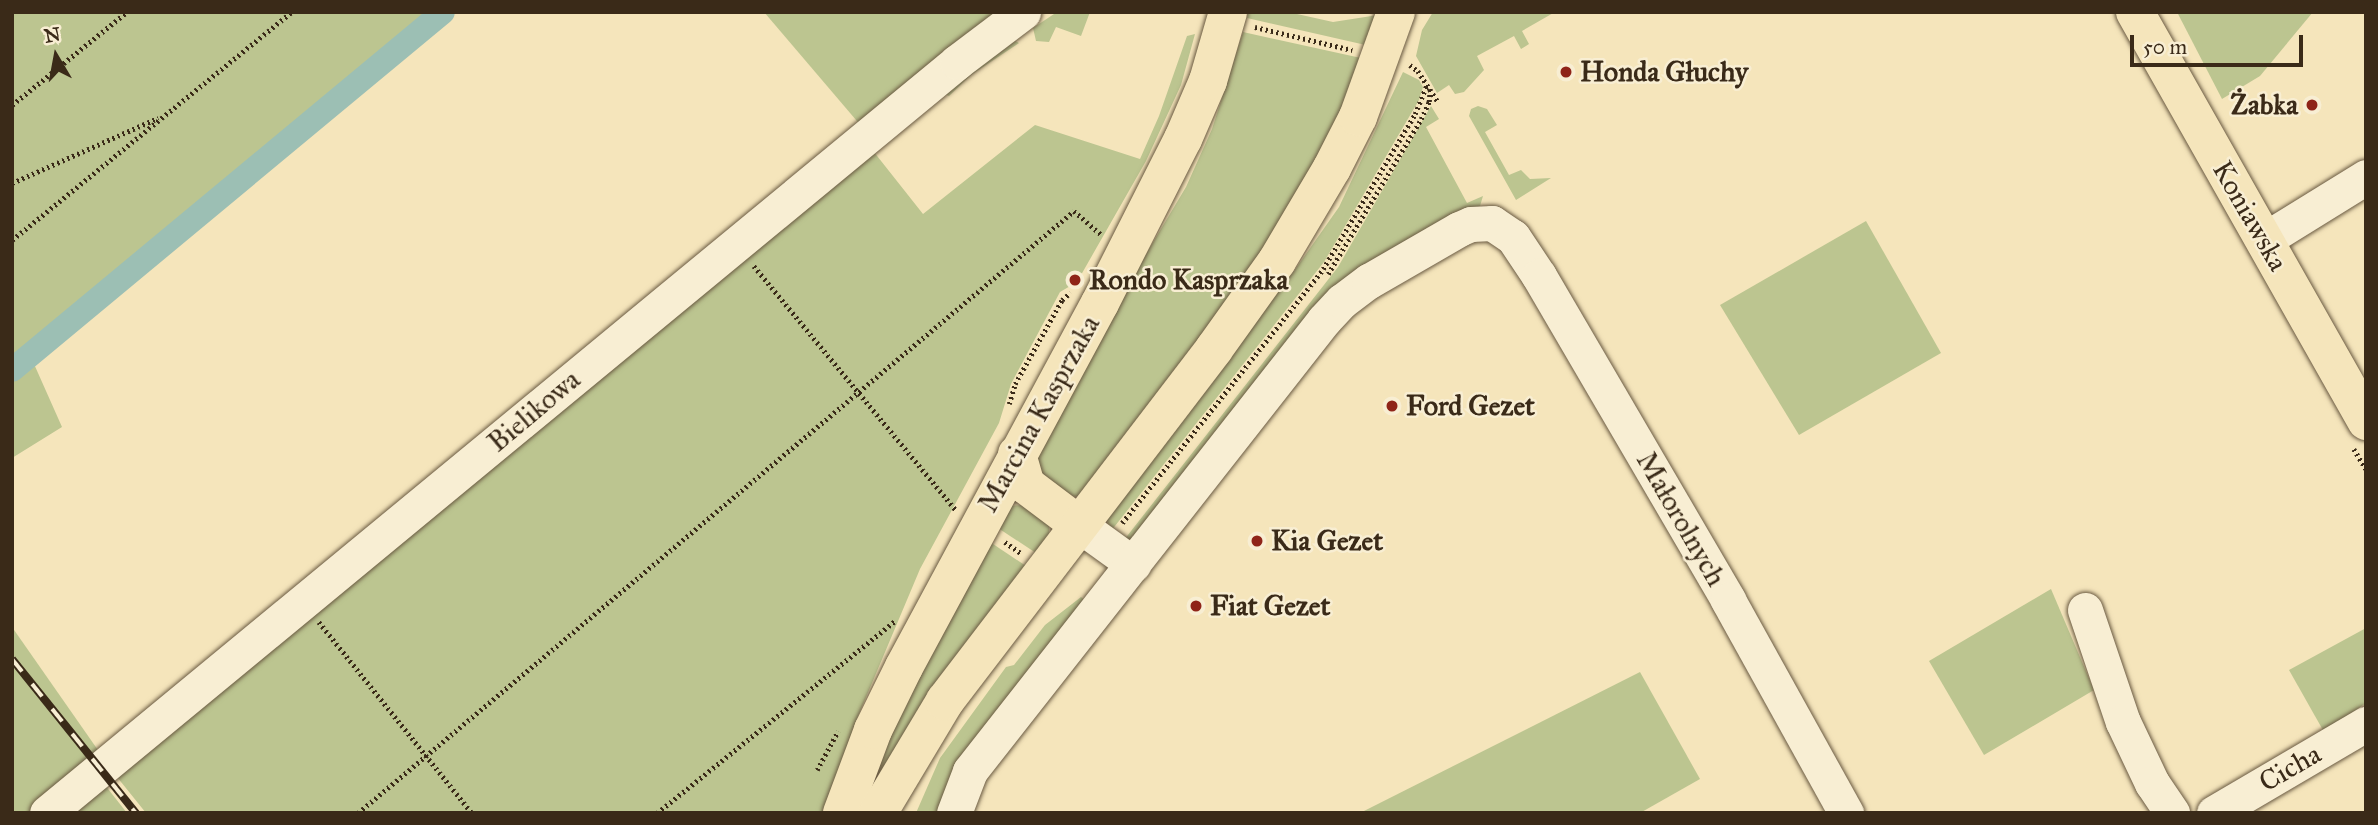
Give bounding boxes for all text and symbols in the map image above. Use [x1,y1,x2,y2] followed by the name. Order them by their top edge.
[21,21,91,91] north arrow
[2133,21,2306,65] scale bar
[42,22,62,48] text: N
[2143,34,2187,60] text: 50 m
[1580,55,1748,89] place label: Honda Głuchy
[1558,64,1574,80] marker: Honda Głuchy
[2230,88,2298,122] place label: Żabka
[2304,97,2320,113] marker: Żabka
[2205,155,2295,277] street label: Koniawska
[1089,263,1288,297] place label: Rondo Kasprzaka
[1067,272,1083,288] marker: Rondo Kasprzaka
[971,310,1107,518] street label: Marcina Kasprzaka
[481,363,587,459] street label: Bielikowa
[1406,389,1535,423] place label: Ford Gezet
[1384,398,1400,414] marker: Ford Gezet
[1629,446,1733,592] street label: Małorolnych
[1271,524,1383,558] place label: Kia Gezet
[1249,533,1265,549] marker: Kia Gezet
[1210,589,1330,623] place label: Fiat Gezet
[1188,598,1204,614] marker: Fiat Gezet
[2253,737,2327,799] street label: Cicha

